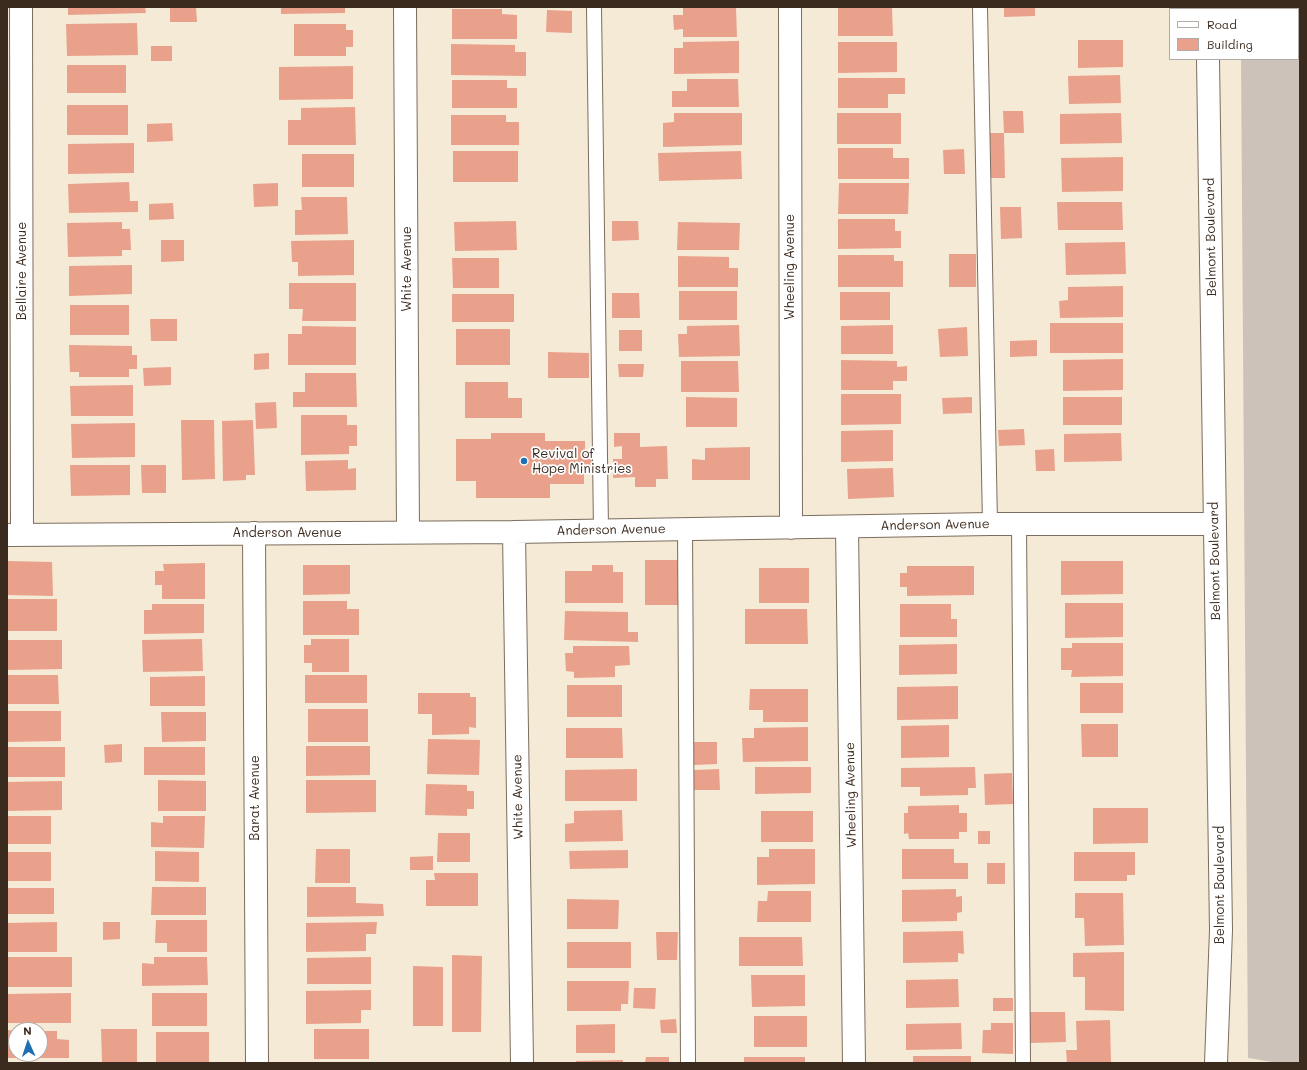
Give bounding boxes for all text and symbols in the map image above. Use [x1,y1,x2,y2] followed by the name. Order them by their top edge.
[1169,8,1299,60] legend
[1207,16,1237,32] text: Road
[1207,36,1253,52] text: Building
[1202,178,1220,296] street label: Belmont Boulevard
[782,214,798,320] street label: Wheeling Avenue
[14,222,30,320] street label: Bellaire Avenue
[399,226,415,312] street label: White Avenue
[532,446,632,477] place label: Revival of Hope Ministries
[519,456,529,466] marker: Revival of Hope Ministries
[1206,502,1224,620] street label: Belmont Boulevard
[880,516,990,534] street label: Anderson Avenue
[556,521,666,539] street label: Anderson Avenue
[232,525,342,541] street label: Anderson Avenue
[842,742,860,848] street label: Wheeling Avenue
[509,754,527,840] street label: White Avenue
[247,755,263,841] street label: Barat Avenue
[1212,826,1228,944] street label: Belmont Boulevard
[8,1022,48,1062] north arrow
[23,1023,32,1038] text: N

